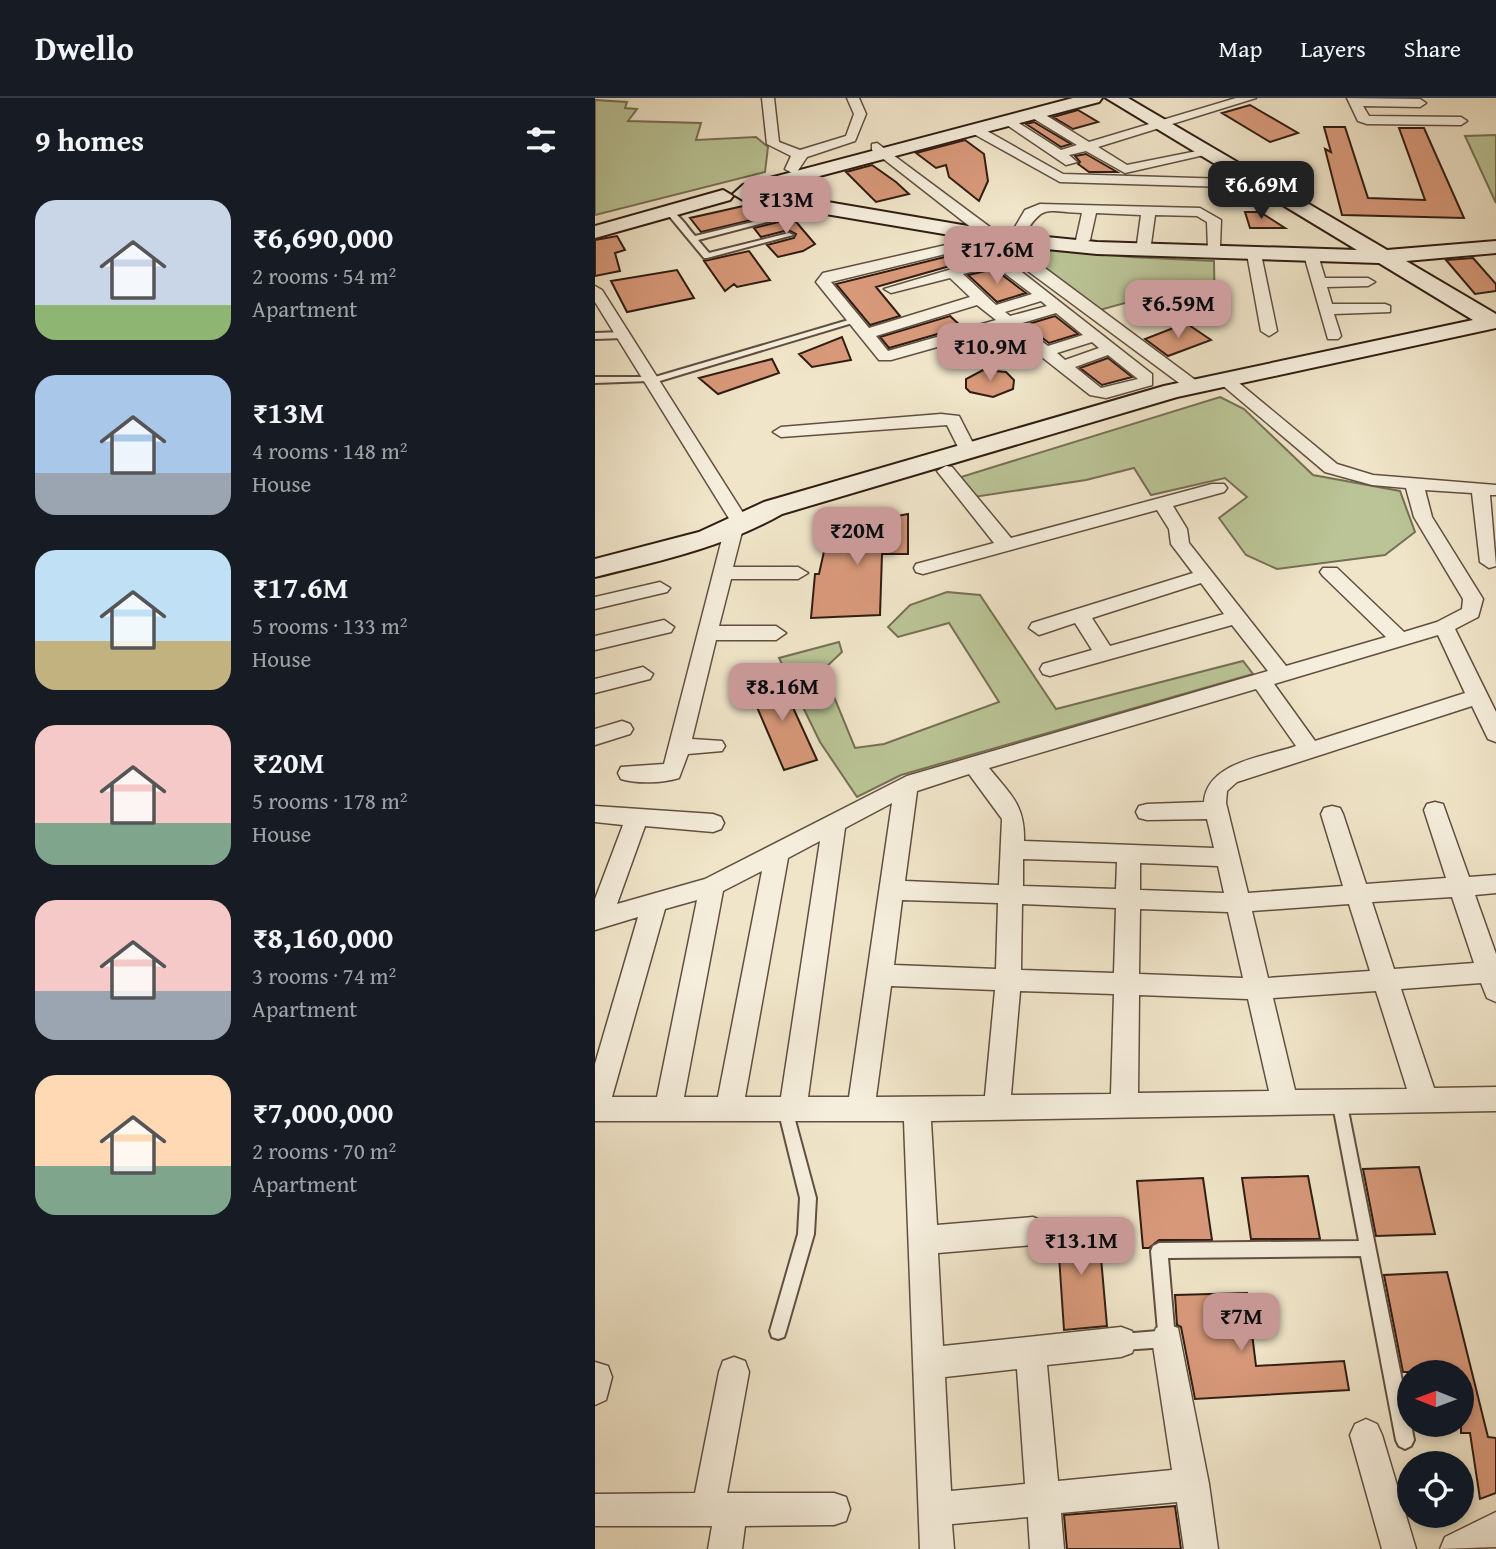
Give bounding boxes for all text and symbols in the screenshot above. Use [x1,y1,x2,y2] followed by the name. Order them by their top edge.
[35,24,134,72] text: Dwello
[1219,31,1262,66] text: Map
[1300,31,1366,66] text: Layers
[1404,31,1461,66] text: Share
[35,118,144,162] text: 9 homes
[522,121,560,159] icon: filters
[1204,162,1318,221] pin: ₹6.69M
[1224,167,1298,200] text: ₹6.69M
[745,176,827,236] pin: ₹13M
[758,182,814,215] text: ₹13M
[252,215,393,259] text: ₹6,690,000
[940,226,1054,286] pin: ₹17.6M
[91,228,175,312] icon: home
[960,232,1034,265] text: ₹17.6M
[252,259,396,292] text: 2 rooms · 54 m²
[1121,280,1235,340] pin: ₹6.59M
[1141,286,1215,319] text: ₹6.59M
[252,292,357,325] text: Apartment
[933,324,1047,383] pin: ₹10.9M
[953,329,1027,362] text: ₹10.9M
[252,390,324,434] text: ₹13M
[91,403,175,487] icon: home
[252,434,407,467] text: 4 rooms · 148 m²
[252,467,311,500] text: House
[816,508,898,567] pin: ₹20M
[829,513,885,546] text: ₹20M
[252,565,348,609] text: ₹17.6M
[91,578,175,662] icon: home
[252,609,407,642] text: 5 rooms · 133 m²
[252,642,311,675] text: House
[725,664,839,723] pin: ₹8.16M
[745,669,819,702] text: ₹8.16M
[252,740,324,784] text: ₹20M
[91,753,175,837] icon: home
[252,784,407,817] text: 5 rooms · 178 m²
[252,817,311,850] text: House
[252,915,393,959] text: ₹8,160,000
[91,928,175,1012] icon: home
[252,959,396,992] text: 3 rooms · 74 m²
[252,992,357,1025] text: Apartment
[252,1090,393,1134] text: ₹7,000,000
[91,1103,175,1187] icon: home
[252,1134,396,1167] text: 2 rooms · 70 m²
[252,1167,357,1200] text: Apartment
[1024,1218,1138,1277] pin: ₹13.1M
[1044,1223,1118,1256] text: ₹13.1M
[1207,1294,1275,1353] pin: ₹7M
[1219,1299,1263,1332] text: ₹7M
[1397,1360,1473,1437] north arrow
[1397,1360,1474,1528] map controls
[1397,1451,1474,1528] button: locate

